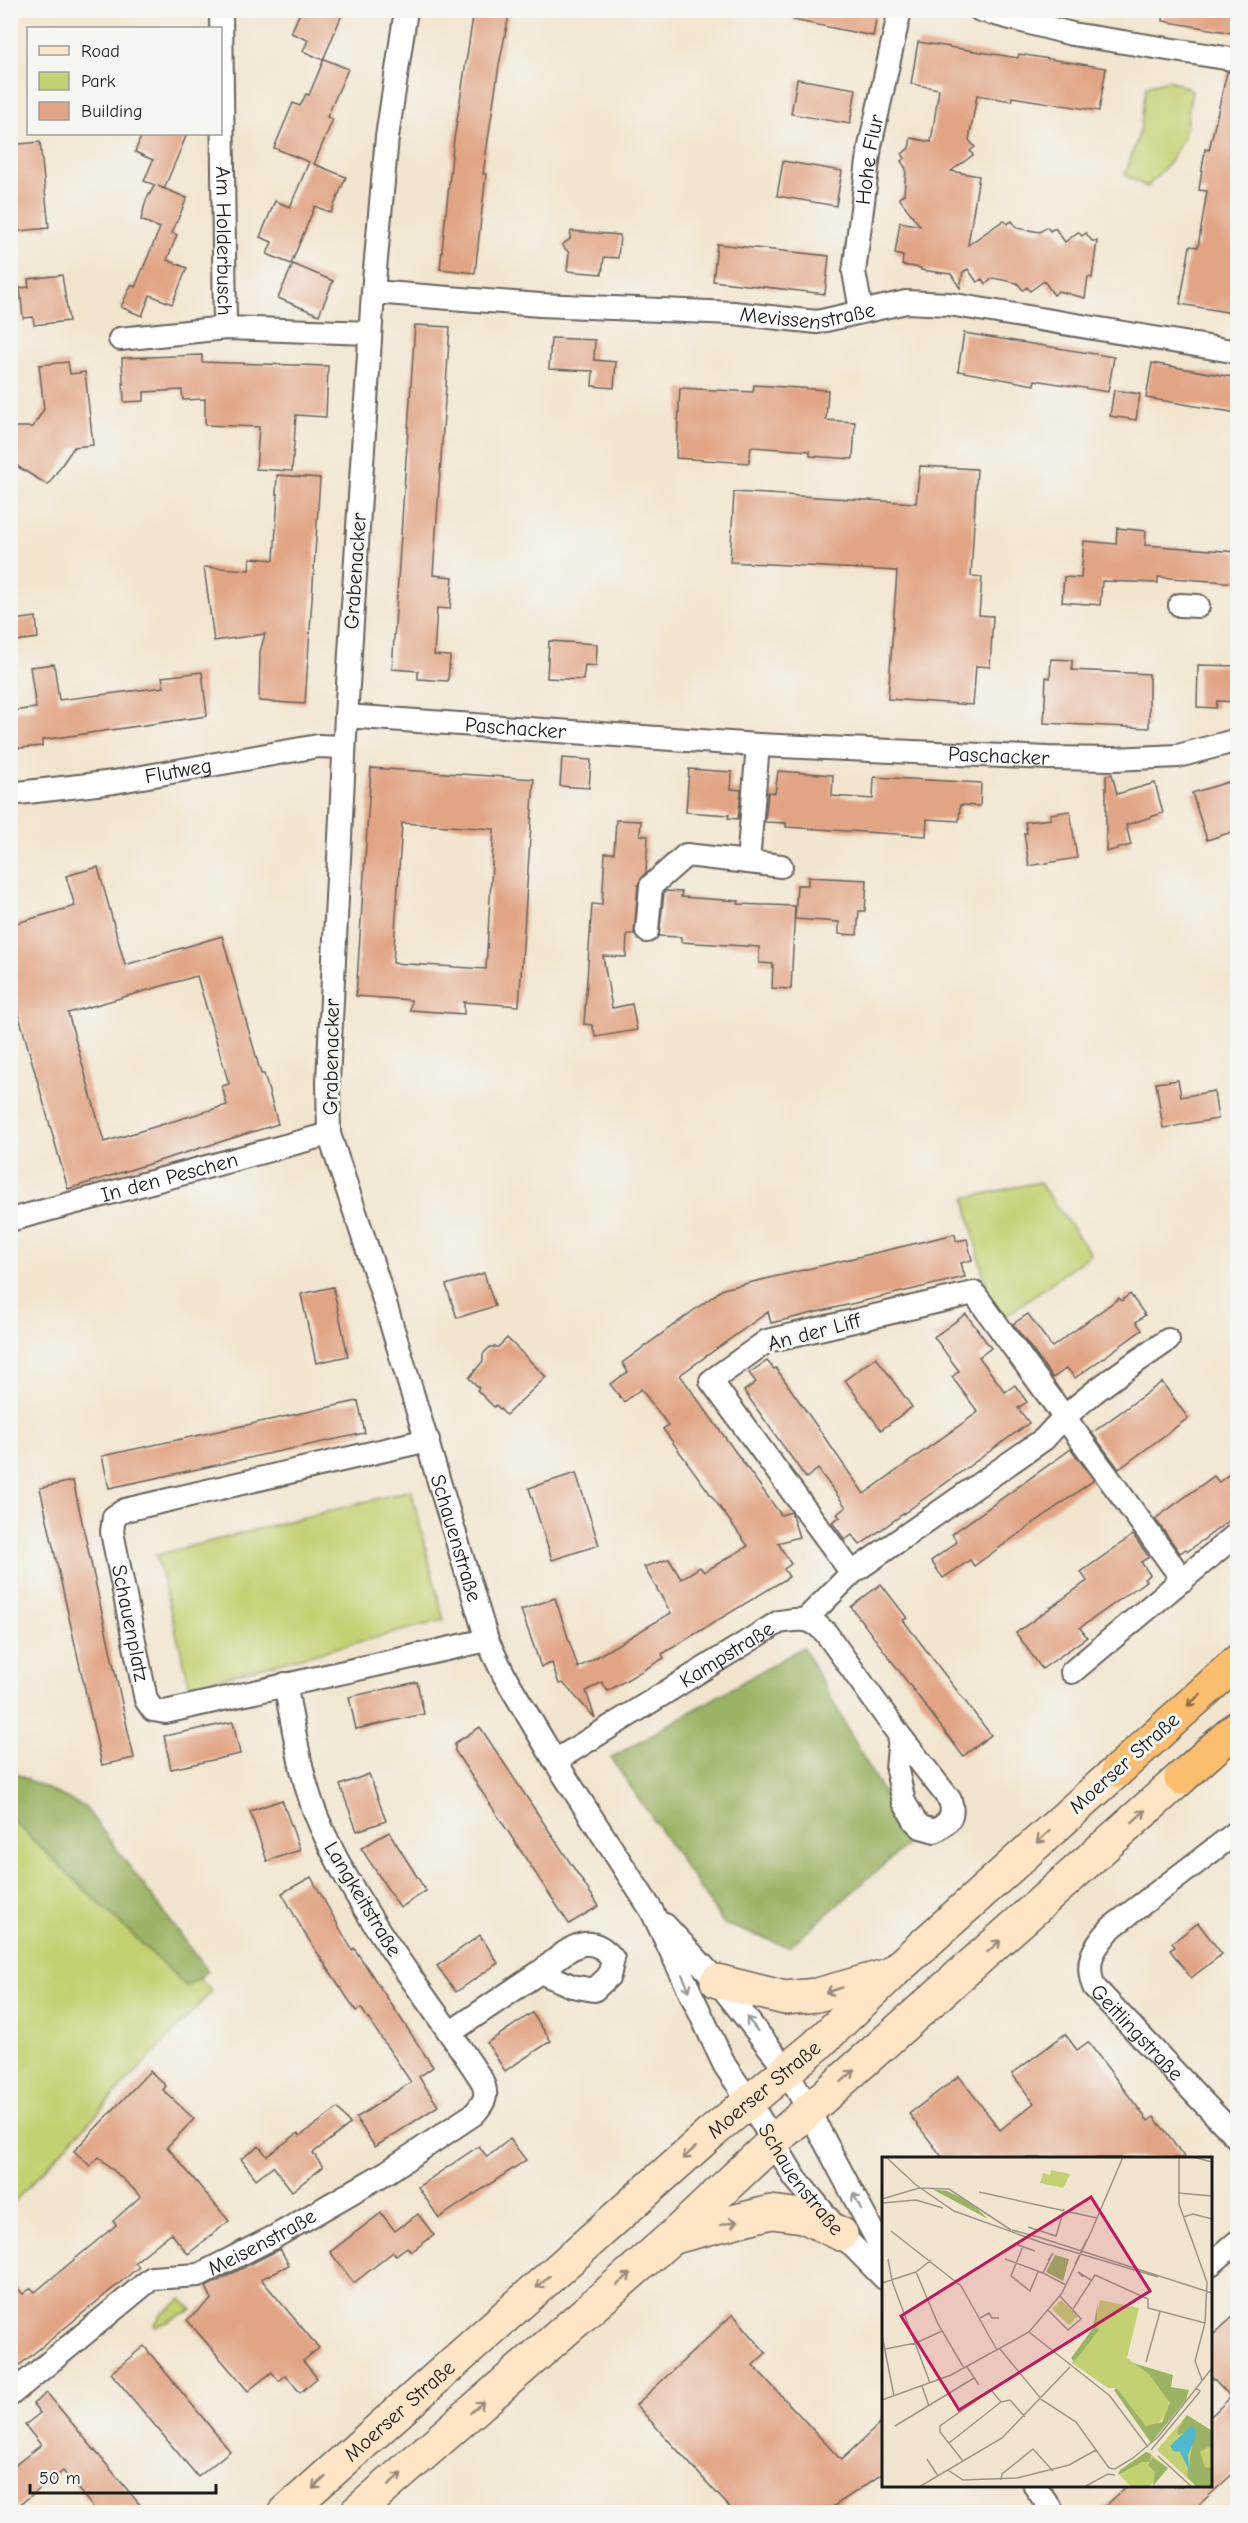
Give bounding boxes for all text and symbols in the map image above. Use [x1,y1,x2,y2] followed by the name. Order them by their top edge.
[27,27,222,135] legend
[81,41,120,62] text: Road
[81,71,116,92] text: Park
[81,101,143,122] text: Building
[851,112,889,206] street label: Hohe Flur
[211,166,237,316] street label: Am Holderbusch
[739,297,877,334] street label: Mevissenstraße
[339,511,371,630] street label: Grabenacker
[464,712,568,744] street label: Paschacker
[948,742,1051,770] street label: Paschacker
[143,753,214,788] street label: Flutweg
[318,998,344,1116] street label: Grabenacker
[98,1147,240,1207] street label: In den Peschen
[765,1308,864,1356] street label: An der Liff
[426,1472,487,1605] street label: Schauenstraße
[107,1563,154,1683] street label: Schauenplatz
[675,1616,778,1693] street label: Kampstraße
[1187,1693,1202,1707] one-way arrow
[1064,1707,1184,1819] street label: Moerser Straße
[1131,1809,1146,1823] one-way arrow
[1036,1830,1051,1844] one-way arrow
[319,1837,407,1961] street label: Langkeitstraße
[986,1939,1001,1953] one-way arrow
[680,1974,692,1992] one-way arrow
[1086,1979,1188,2086] street label: Geitlingstraße
[825,1985,844,1996] one-way arrow
[745,2016,758,2032] one-way arrow
[702,2035,825,2143] street label: Moerser Straße
[840,2069,855,2083] one-way arrow
[753,2119,849,2240] street label: Schauenstraße
[682,2146,697,2160] one-way arrow
[882,2157,1212,2487] inset map
[850,2193,862,2211] one-way arrow
[204,2204,320,2281] street label: Meisenstraße
[719,2216,738,2228] one-way arrow
[616,2272,631,2286] one-way arrow
[536,2275,551,2289] one-way arrow
[339,2355,460,2466] street label: Moerser Straße
[469,2400,484,2414] one-way arrow
[30,2457,216,2495] scale bar
[39,2468,81,2489] text: 50 m
[387,2472,402,2486] one-way arrow
[312,2476,327,2490] one-way arrow

